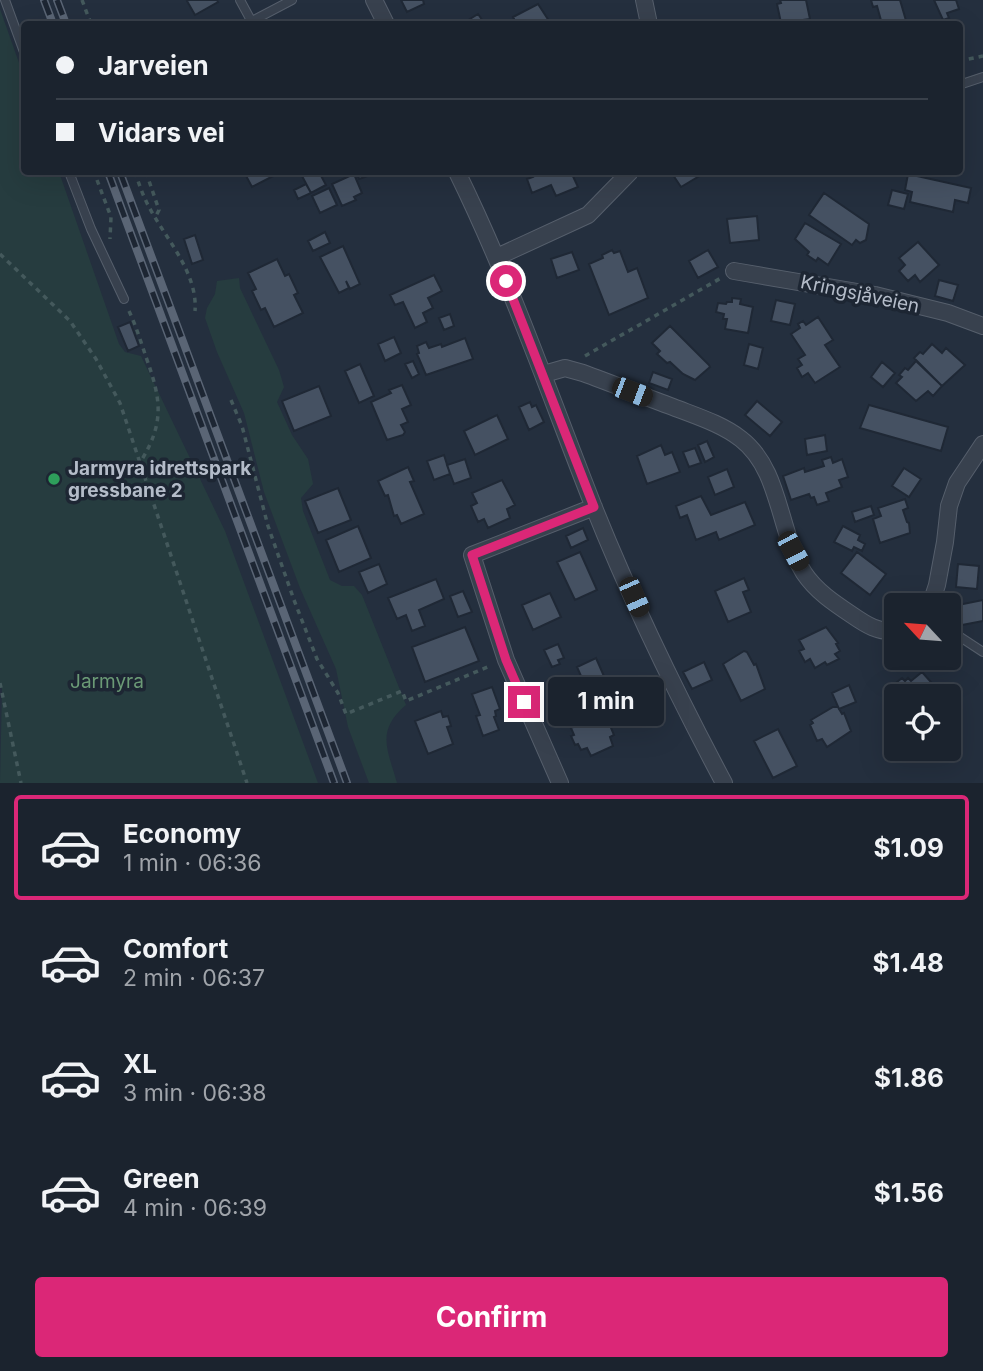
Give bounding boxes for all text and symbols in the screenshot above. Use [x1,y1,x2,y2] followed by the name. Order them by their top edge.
[98,50,209,81] text: Jarveien
[98,117,225,148] text: Vidars vei
[490,265,522,297] route start
[798,270,922,318] street label: Kringsjåveien
[609,375,656,409] car
[68,457,251,502] place label: Jarmyra idrettspark gressbane 2
[46,471,62,487] marker: Jarmyra idrettspark gressbane 2
[774,528,813,574] car
[616,574,653,620] car
[884,593,961,670] north arrow
[884,593,961,761] map controls
[70,670,144,693] park label: Jarmyra
[548,678,664,726] callout: 1 min
[884,684,961,761] button: locate
[508,686,540,718] route end
[578,687,634,715] text: 1 min
[39,816,102,879] icon: car
[123,818,241,849] text: Economy
[873,832,944,863] text: $1.09
[123,849,262,877] text: 1 min · 06:36
[39,931,102,994] icon: car
[123,933,228,964] text: Comfort
[873,947,944,978] text: $1.48
[123,964,265,992] text: 2 min · 06:37
[39,1046,102,1109] icon: car
[123,1048,157,1079] text: XL
[874,1062,944,1093] text: $1.86
[123,1079,266,1107] text: 3 min · 06:38
[39,1161,102,1224] icon: car
[123,1163,200,1194] text: Green
[874,1177,944,1208] text: $1.56
[123,1194,267,1222] text: 4 min · 06:39
[35,1277,948,1357] button: Confirm

